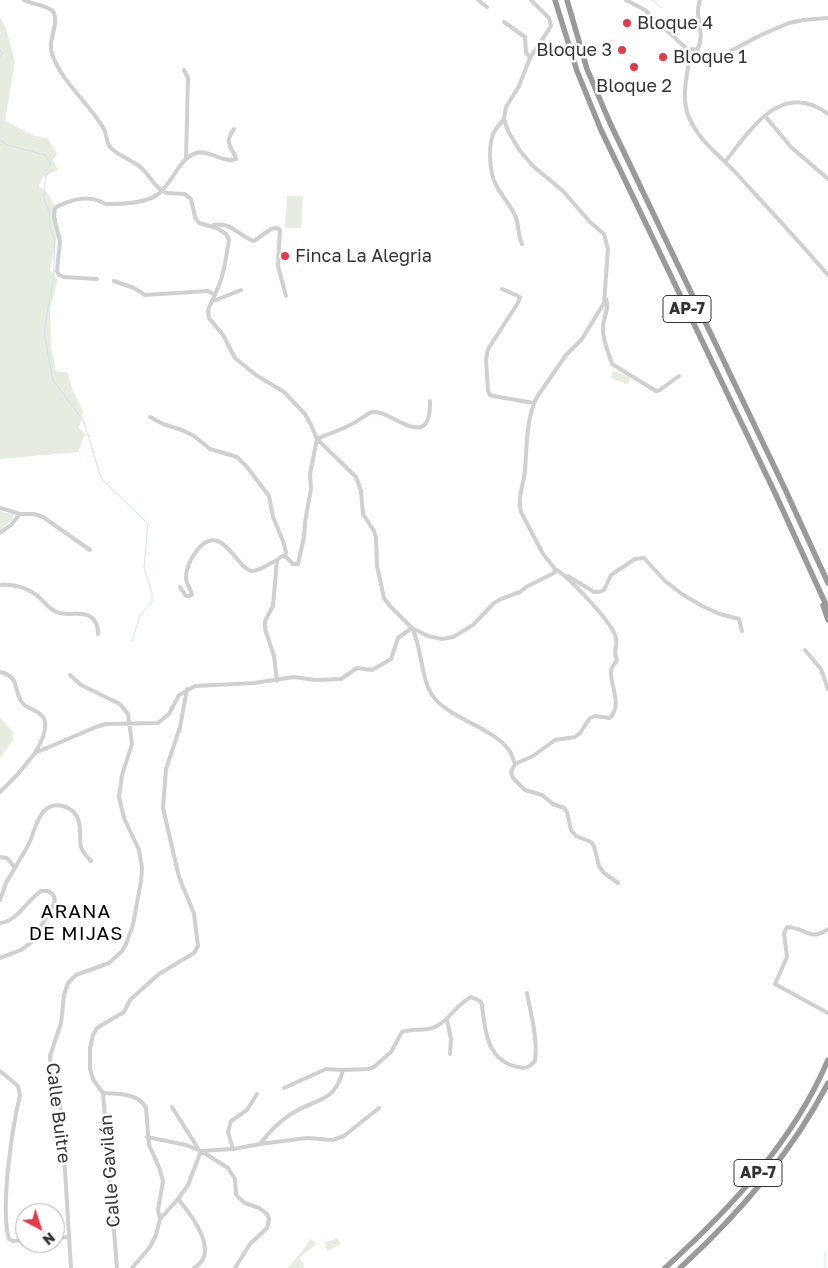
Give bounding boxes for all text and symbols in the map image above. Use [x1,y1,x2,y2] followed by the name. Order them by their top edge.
[637,12,713,34] place label: Bloque 4
[621,17,633,29] marker: Bloque 4
[536,39,612,61] place label: Bloque 3
[616,44,628,56] marker: Bloque 3
[673,46,747,68] place label: Bloque 1
[657,51,669,63] marker: Bloque 1
[628,61,640,73] marker: Bloque 2
[596,75,672,97] place label: Bloque 2
[295,245,432,267] place label: Finca La Alegria
[279,250,291,262] marker: Finca La Alegria
[663,296,711,322] road number: AP-7
[28,901,124,945] district label: ARANA DE MIJAS
[41,1062,75,1164] street label: Calle Buitre
[95,1114,125,1228] street label: Calle Gavilán
[734,1160,782,1186] road number: AP-7
[15,1203,65,1253] north arrow
[40,1229,59,1249] text: N

